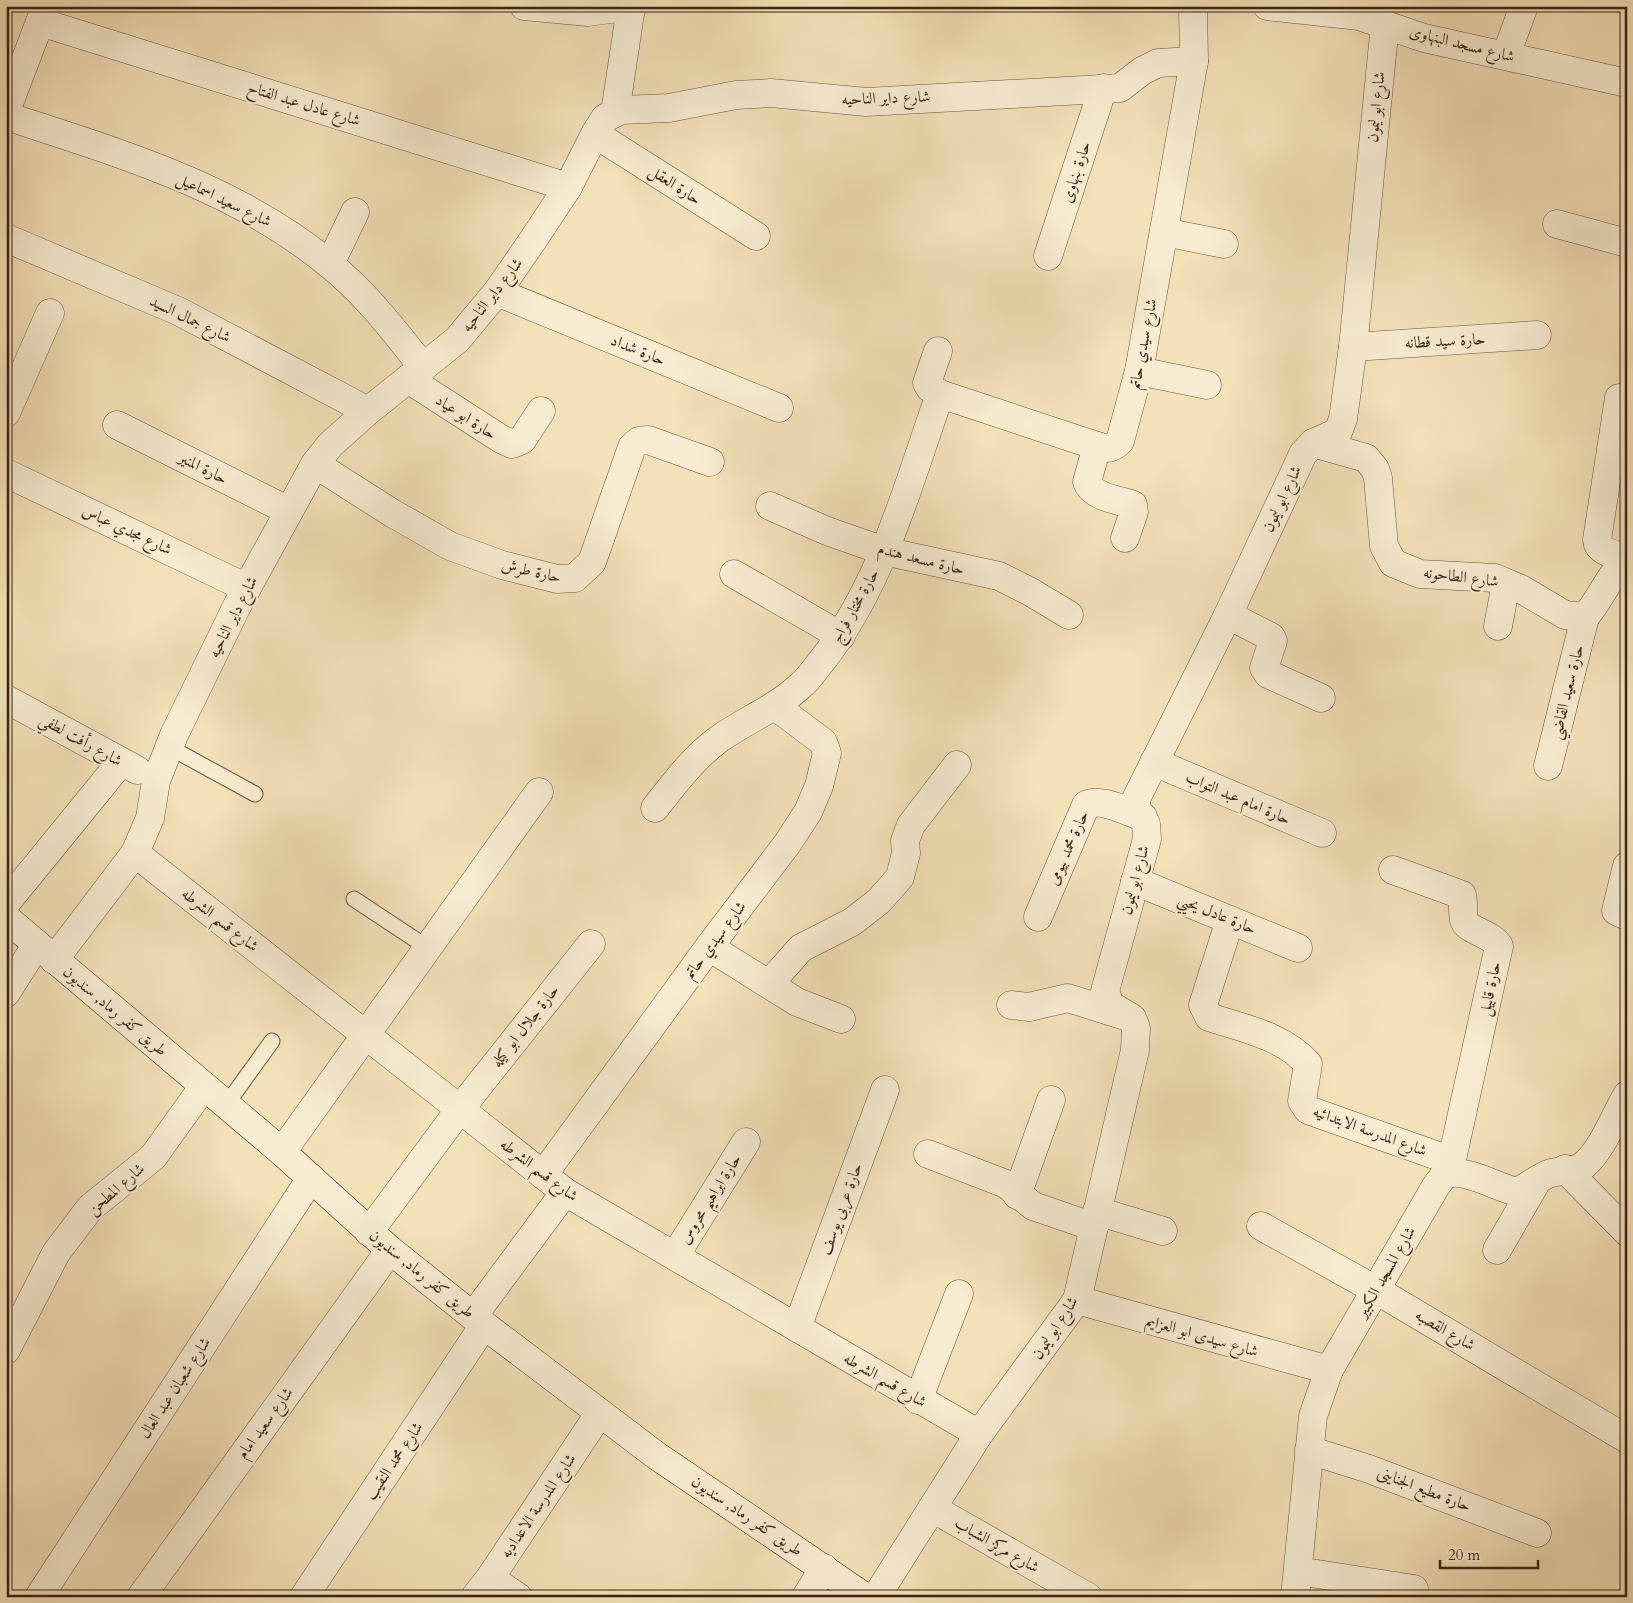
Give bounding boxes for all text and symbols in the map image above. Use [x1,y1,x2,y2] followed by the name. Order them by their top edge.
[1407,20,1517,70] street label: شارع مسجد البنهاوى
[1361,70,1393,144] street label: شارع ابو ليمون
[244,76,363,134] street label: شارع عادل عبد الفتاح
[841,85,931,113] street label: شارع داير الناحيه
[1056,139,1096,205] street label: حارة بنهاوى
[645,160,705,210] street label: حارة العقل
[172,168,275,234] street label: شارع سعيد اسماعيل
[456,253,530,338] street label: شارع داير الناحيه
[145,290,234,350] street label: شارع جمال السيد
[1123,297,1166,392] street label: شارع سيدي حاتم
[1404,328,1486,354] street label: حارة سيد قطانه
[607,329,669,371] street label: حارة شداد
[431,389,501,445] street label: حارة ابو عياد
[173,446,231,490] street label: حارة المنير
[1257,462,1309,537] street label: شارع ابو ليمون
[78,500,176,562] street label: شارع مجدي عباس
[875,538,967,583] street label: حارة مسعد هندم
[499,554,563,588] street label: حارة طرش
[1422,561,1500,595] street label: شارع الطاحونه
[825,565,887,649] street label: حارة مختار فراج
[203,572,265,663] street label: شارع داير الناحيه
[1545,642,1593,743] street label: حارة سعيد القاضي
[34,707,127,775] street label: شارع رأفت لطفي
[1181,766,1294,833] street label: حارة امام عبد التواب
[1042,807,1094,889] street label: حارة محمد بيومى
[1115,843,1157,918] street label: شارع ابو ليمون
[174,883,263,961] street label: شارع قسم الشرطه
[1173,888,1260,943] street label: حارة عادل يحيي
[679,897,754,985] street label: شارع سيدي حاتم
[1473,960,1507,1018] street label: حارة قابيل
[58,961,172,1061] street label: طريق كفر رماد, سنديون
[486,980,564,1072] street label: حارة جلال ابو كيله
[1309,1100,1430,1164] street label: شارع المدرسة الابتدائيه
[492,1133,583,1211] street label: شارع قسم الشرطه
[674,1150,751,1251] street label: حارة ابراهيم محروس
[82,1158,151,1222] street label: شارع المطحن
[814,1160,868,1258] street label: حارة عربى يوسف
[1350,1222,1423,1324] street label: شارع المسجد الكبير
[365,1225,479,1323] street label: طريق كفر رماد, سنديون
[1026,1292,1085,1365] street label: شارع ابو ليمون
[1410,1304,1479,1358] street label: شارع القصبه
[1142,1309,1261,1365] street label: شارع سيدى ابو العزايم
[134,1333,218,1444] street label: شارع شعبان عبد العال
[837,1347,931,1417] street label: شارع قسم الشرطه
[232,1383,301,1465] street label: شارع سعيد امام
[360,1418,430,1506] street label: شارع محمد النقيب
[495,1449,583,1564] street label: شارع المدرسة الاعداديه
[1373,1461,1474,1521] street label: حارة مطيع الجناينى
[687,1471,807,1561] street label: طريق كفر رماد, سنديون
[950,1512,1043,1580] street label: شارع مركز الشباب
[1440,1538,1538,1570] scale bar
[1448,1545,1480,1565] text: 20 m

